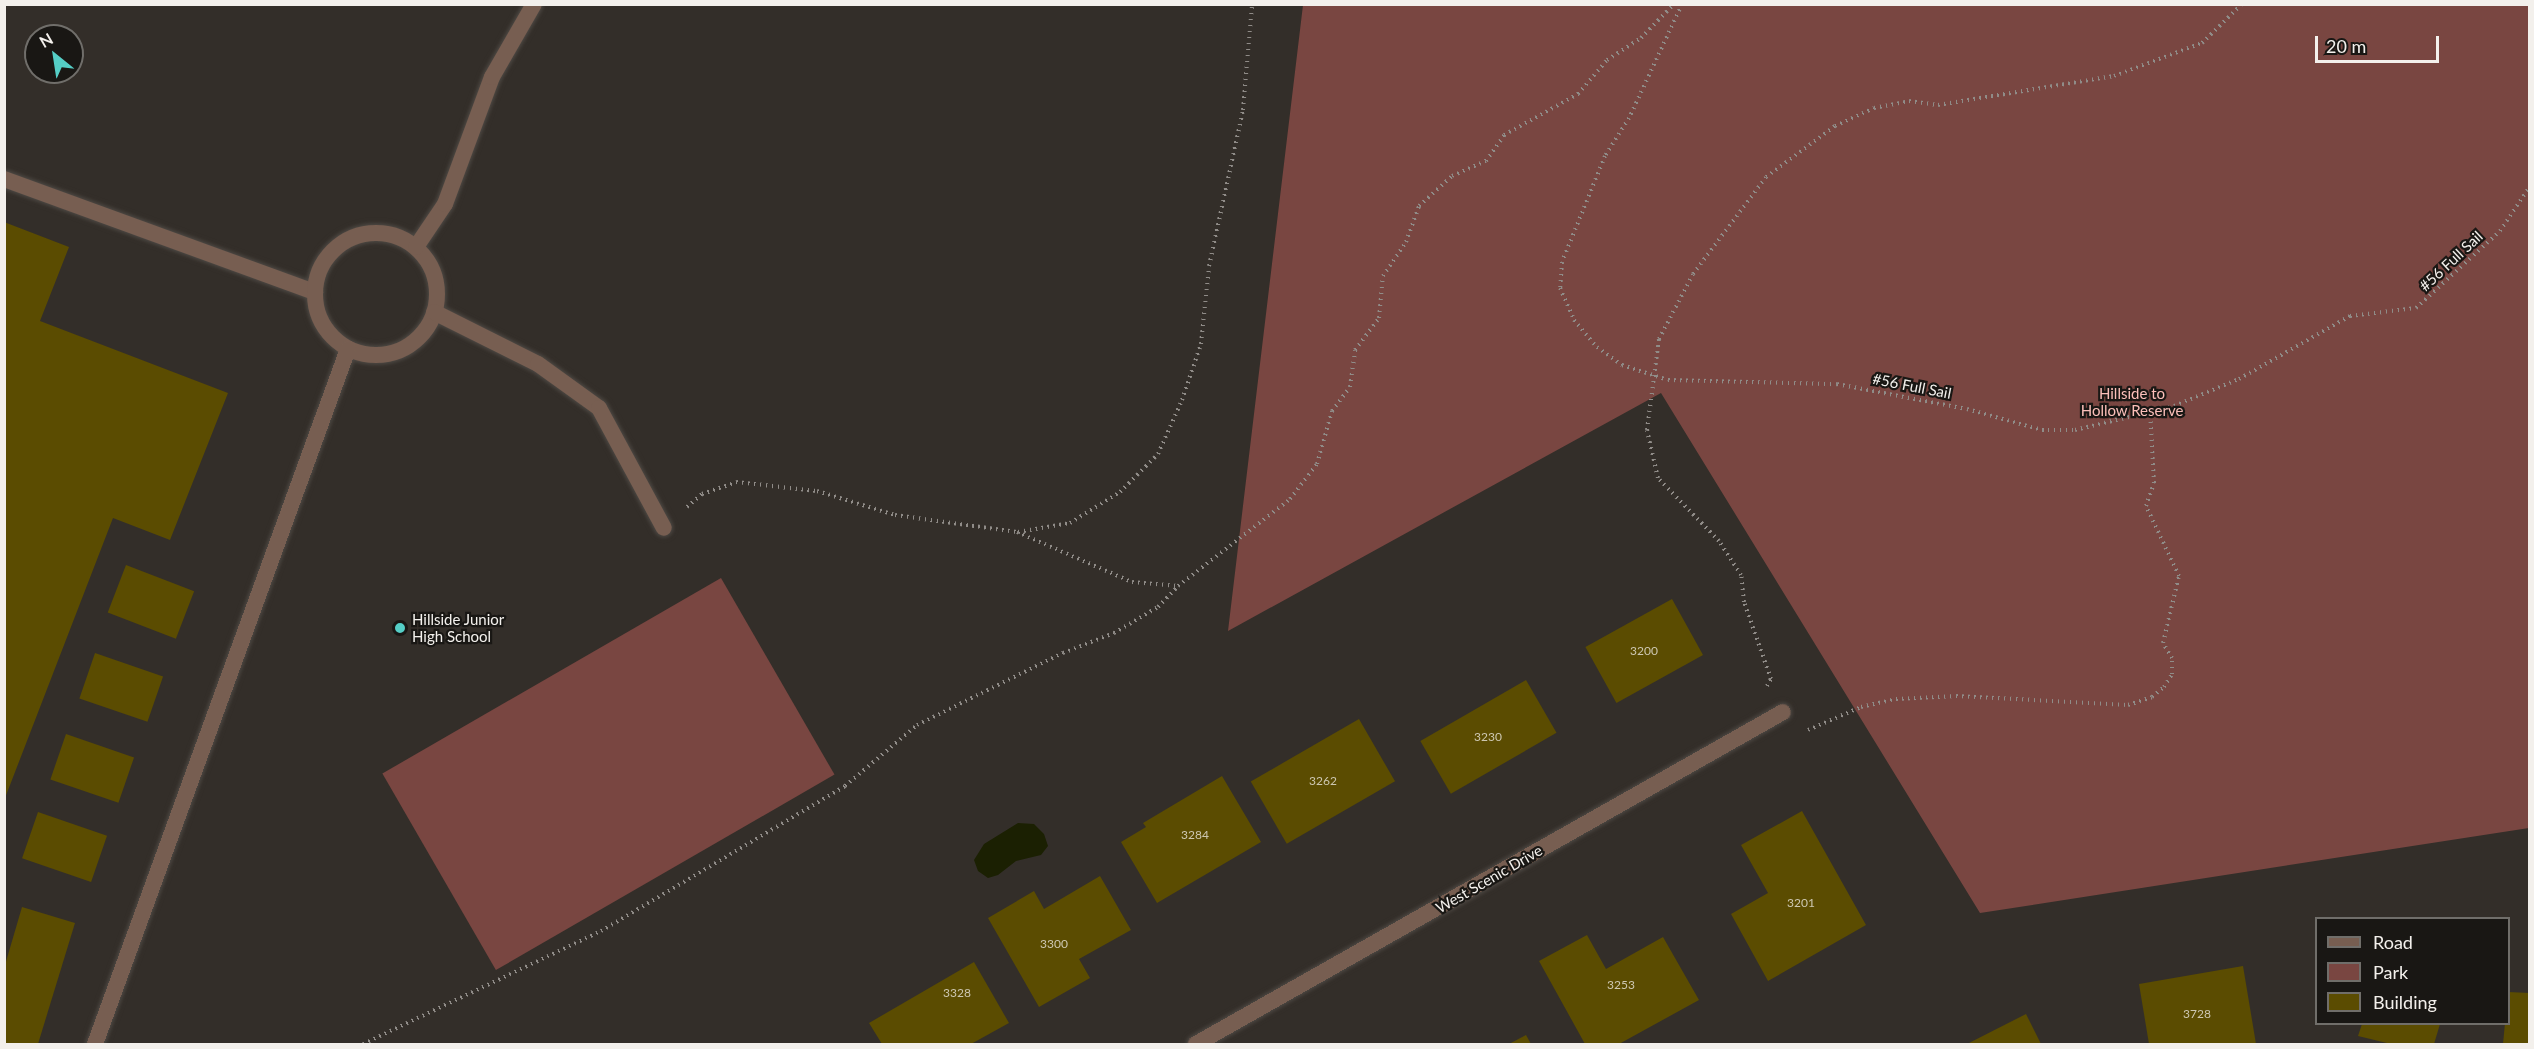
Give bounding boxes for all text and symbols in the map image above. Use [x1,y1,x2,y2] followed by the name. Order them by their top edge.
[24,24,84,84] north arrow
[2318,24,2442,62] scale bar
[36,28,56,51] text: N
[2326,35,2366,57] text: 20 m
[2416,227,2486,295] street label: #56 Full Sail
[1871,370,1953,402] street label: #56 Full Sail
[2081,384,2183,419] park label: Hillside to Hollow Reserve
[412,610,505,645] place label: Hillside Junior High School
[393,621,407,635] marker: Hillside Junior High School
[1630,644,1658,658] house number: 3200
[1474,730,1502,744] house number: 3230
[1309,774,1337,788] house number: 3262
[1181,828,1209,842] house number: 3284
[1432,841,1546,917] street label: West Scenic Drive
[1787,896,1815,910] house number: 3201
[2315,917,2510,1025] legend
[2373,931,2413,953] text: Road
[1040,937,1068,951] house number: 3300
[2373,961,2408,983] text: Park
[1607,978,1635,992] house number: 3253
[943,986,971,1000] house number: 3328
[2373,991,2437,1013] text: Building
[2183,1007,2211,1021] house number: 3728

